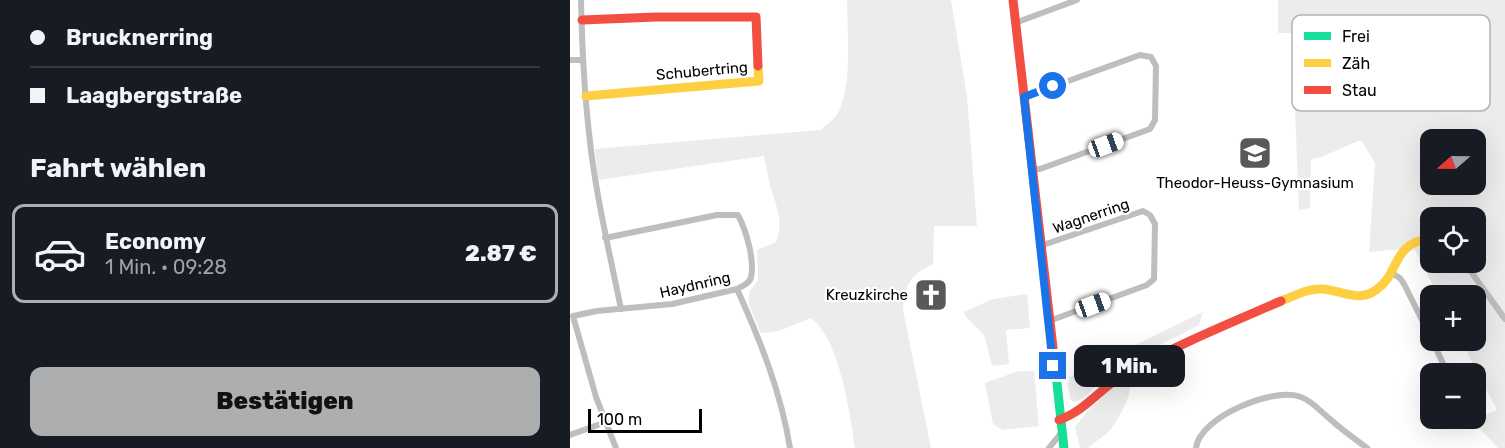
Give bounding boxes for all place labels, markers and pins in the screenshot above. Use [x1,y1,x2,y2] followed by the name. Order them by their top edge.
[1237,135,1273,171] school or university icon: Theodor-Heuss-Gymnasium
[1156,174,1354,192] place label: Theodor-Heuss-Gymnasium
[913,277,949,313] church icon: Kreuzkirche
[826,286,908,304] place label: Kreuzkirche

